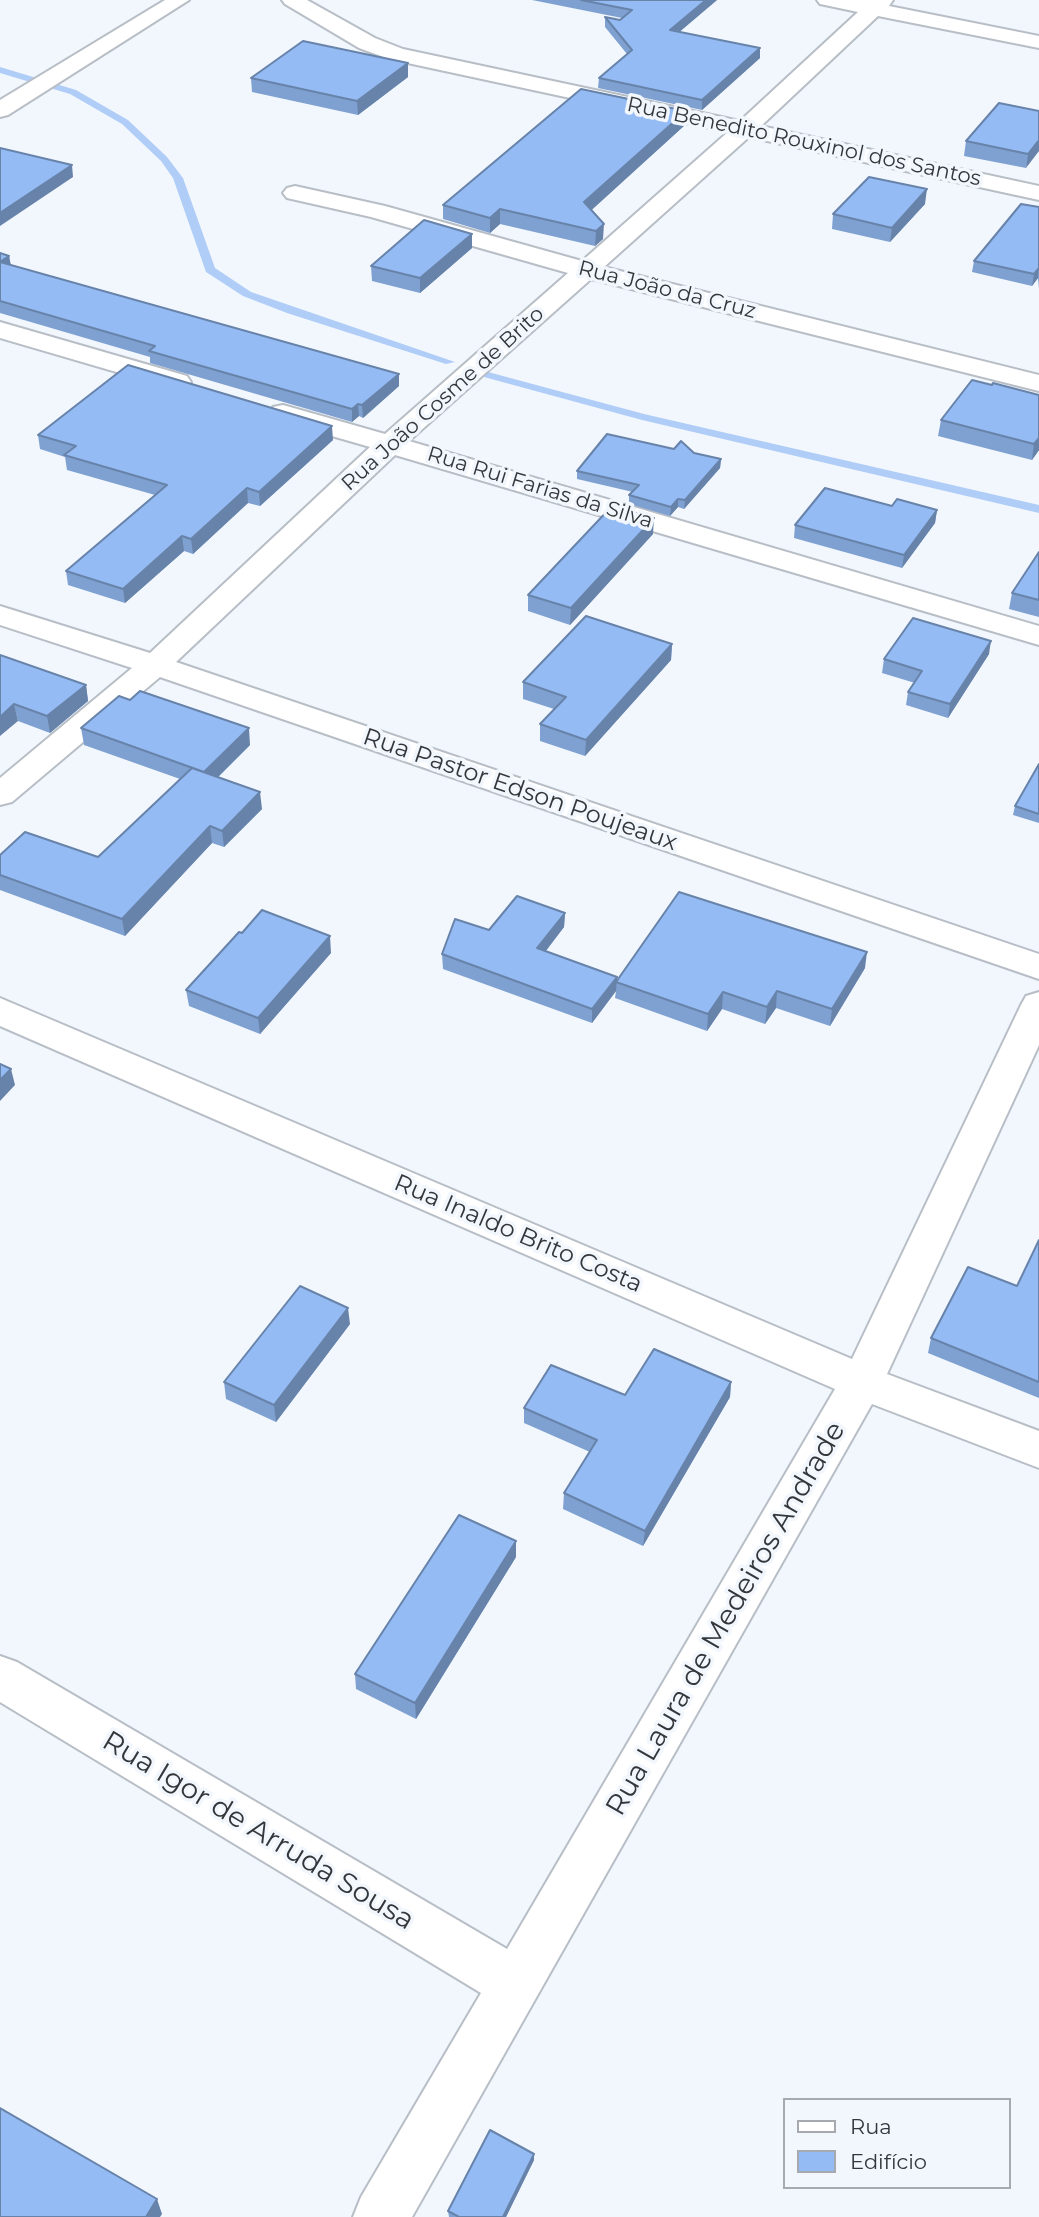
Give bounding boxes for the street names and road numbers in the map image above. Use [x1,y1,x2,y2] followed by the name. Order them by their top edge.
[625,92,983,192] street label: Rua Benedito Rouxinol dos Santos
[576,256,758,324] street label: Rua João da Cruz
[337,301,549,497] street label: Rua João Cosme de Brito
[424,442,656,534] street label: Rua Rui Farias da Silva
[359,723,681,857] street label: Rua Pastor Edson Poujeaux
[390,1169,646,1299] street label: Rua Inaldo Brito Costa
[599,1416,853,1822] street label: Rua Laura de Medeiros Andrade
[96,1724,420,1938] street label: Rua Igor de Arruda Sousa

